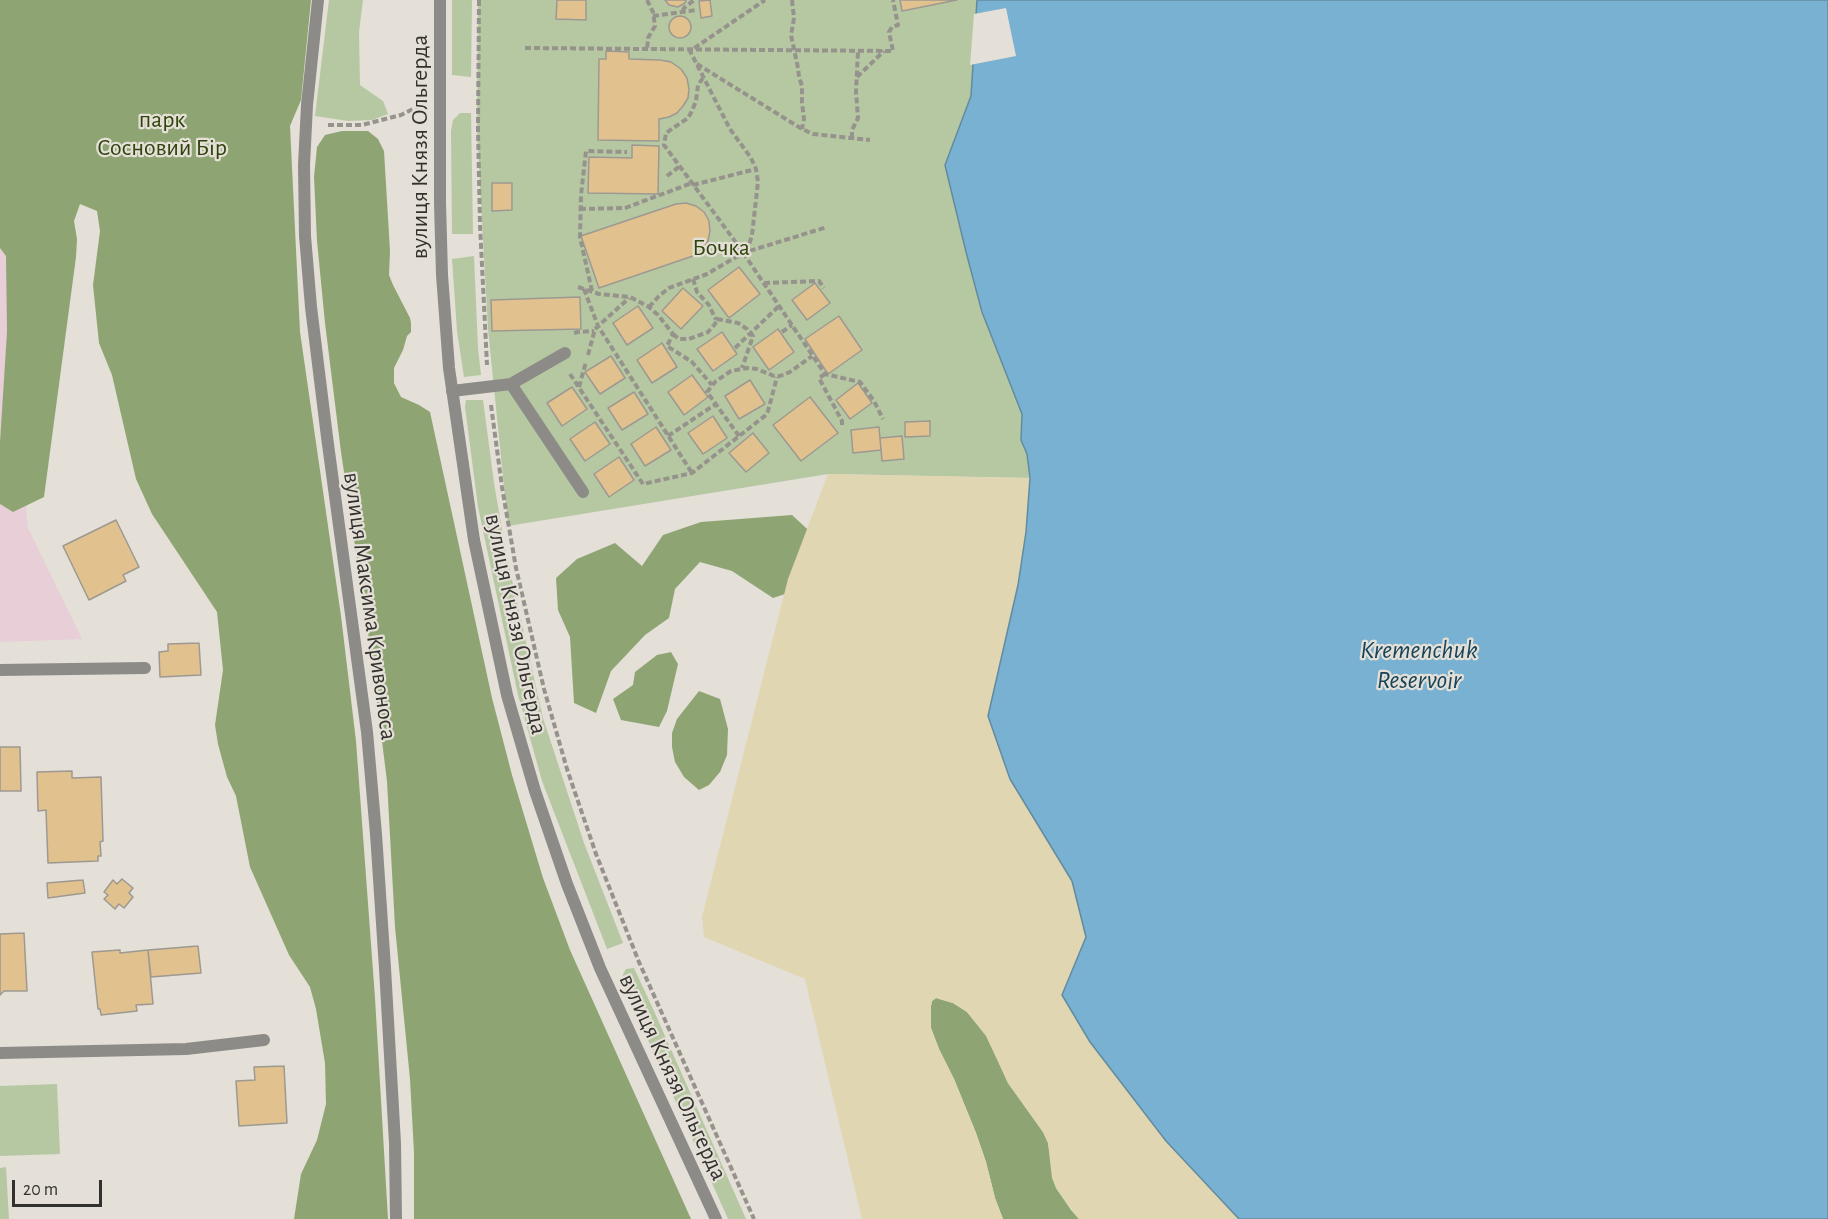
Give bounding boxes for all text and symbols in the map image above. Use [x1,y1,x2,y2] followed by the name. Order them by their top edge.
[406,35,434,259] street label: вулиця Князя Ольгерда
[97,106,227,162] park label: парк Сосновий Бір
[692,234,750,262] park label: Бочка
[337,470,403,742] street label: вулиця Максима Кривоноса
[479,511,553,737] street label: вулиця Князя Ольгерда
[1360,634,1478,696] water label: Kremenchuk Reservoir
[612,969,734,1185] street label: вулиця Князя Ольгерда
[15,1168,105,1206] scale bar
[23,1181,58,1199] text: 20 m

